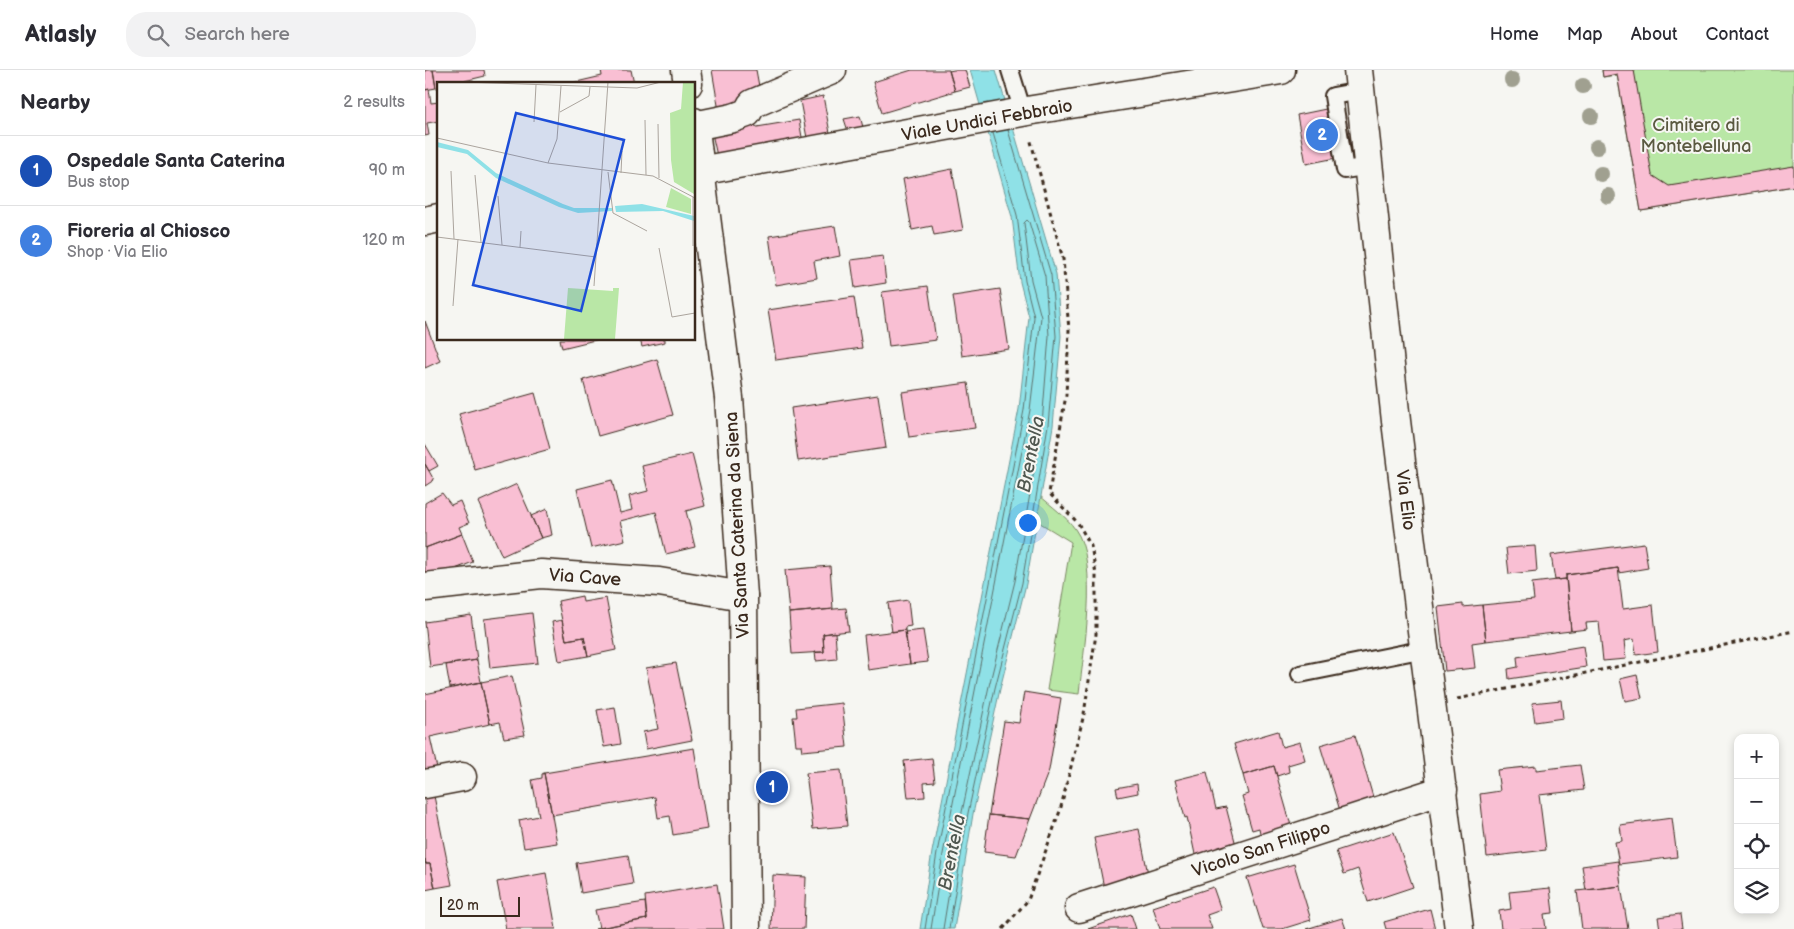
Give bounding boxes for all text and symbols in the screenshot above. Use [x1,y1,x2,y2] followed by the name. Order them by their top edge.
[126,12,476,57] search box
[25,20,96,49] text: Atlasly
[144,21,172,49] icon: search
[184,23,290,46] text: Search here
[1490,24,1539,45] text: Home
[1567,24,1603,45] text: Map
[1631,24,1678,45] text: About
[1706,24,1769,45] text: Contact
[437,82,695,340] inset map
[20,90,90,115] text: Nearby
[343,93,405,112] text: 2 results
[900,95,1074,146] street label: Viale Undici Febbraio
[1641,115,1751,157] park label: Cimitero di Montebelluna
[1306,116,1338,154] pin: 2
[67,150,285,173] text: Ospedale Santa Caterina
[33,161,39,180] text: 1
[369,161,405,180] text: 90 m
[67,173,130,192] text: Bus stop
[67,220,230,243] text: Fioreria al Chiosco
[31,231,41,250] text: 2
[362,231,405,250] text: 120 m
[67,243,168,262] text: Shop · Via Elio
[721,411,754,639] street label: Via Santa Caterina da Siena
[1013,414,1050,494] water label: Brentella
[1391,469,1420,531] street label: Via Elio
[1015,510,1041,536] your location
[548,564,622,591] street label: Via Cave
[1734,734,1779,914] map controls
[1734,734,1779,779] button: +
[756,768,788,806] pin: 1
[1734,779,1779,824] button: −
[934,812,971,892] water label: Brentella
[1189,817,1333,882] street label: Vicolo San Filippo
[1734,824,1779,869] button: locate
[1734,869,1779,914] button: layers
[440,894,520,917] scale bar
[447,897,479,914] text: 20 m

